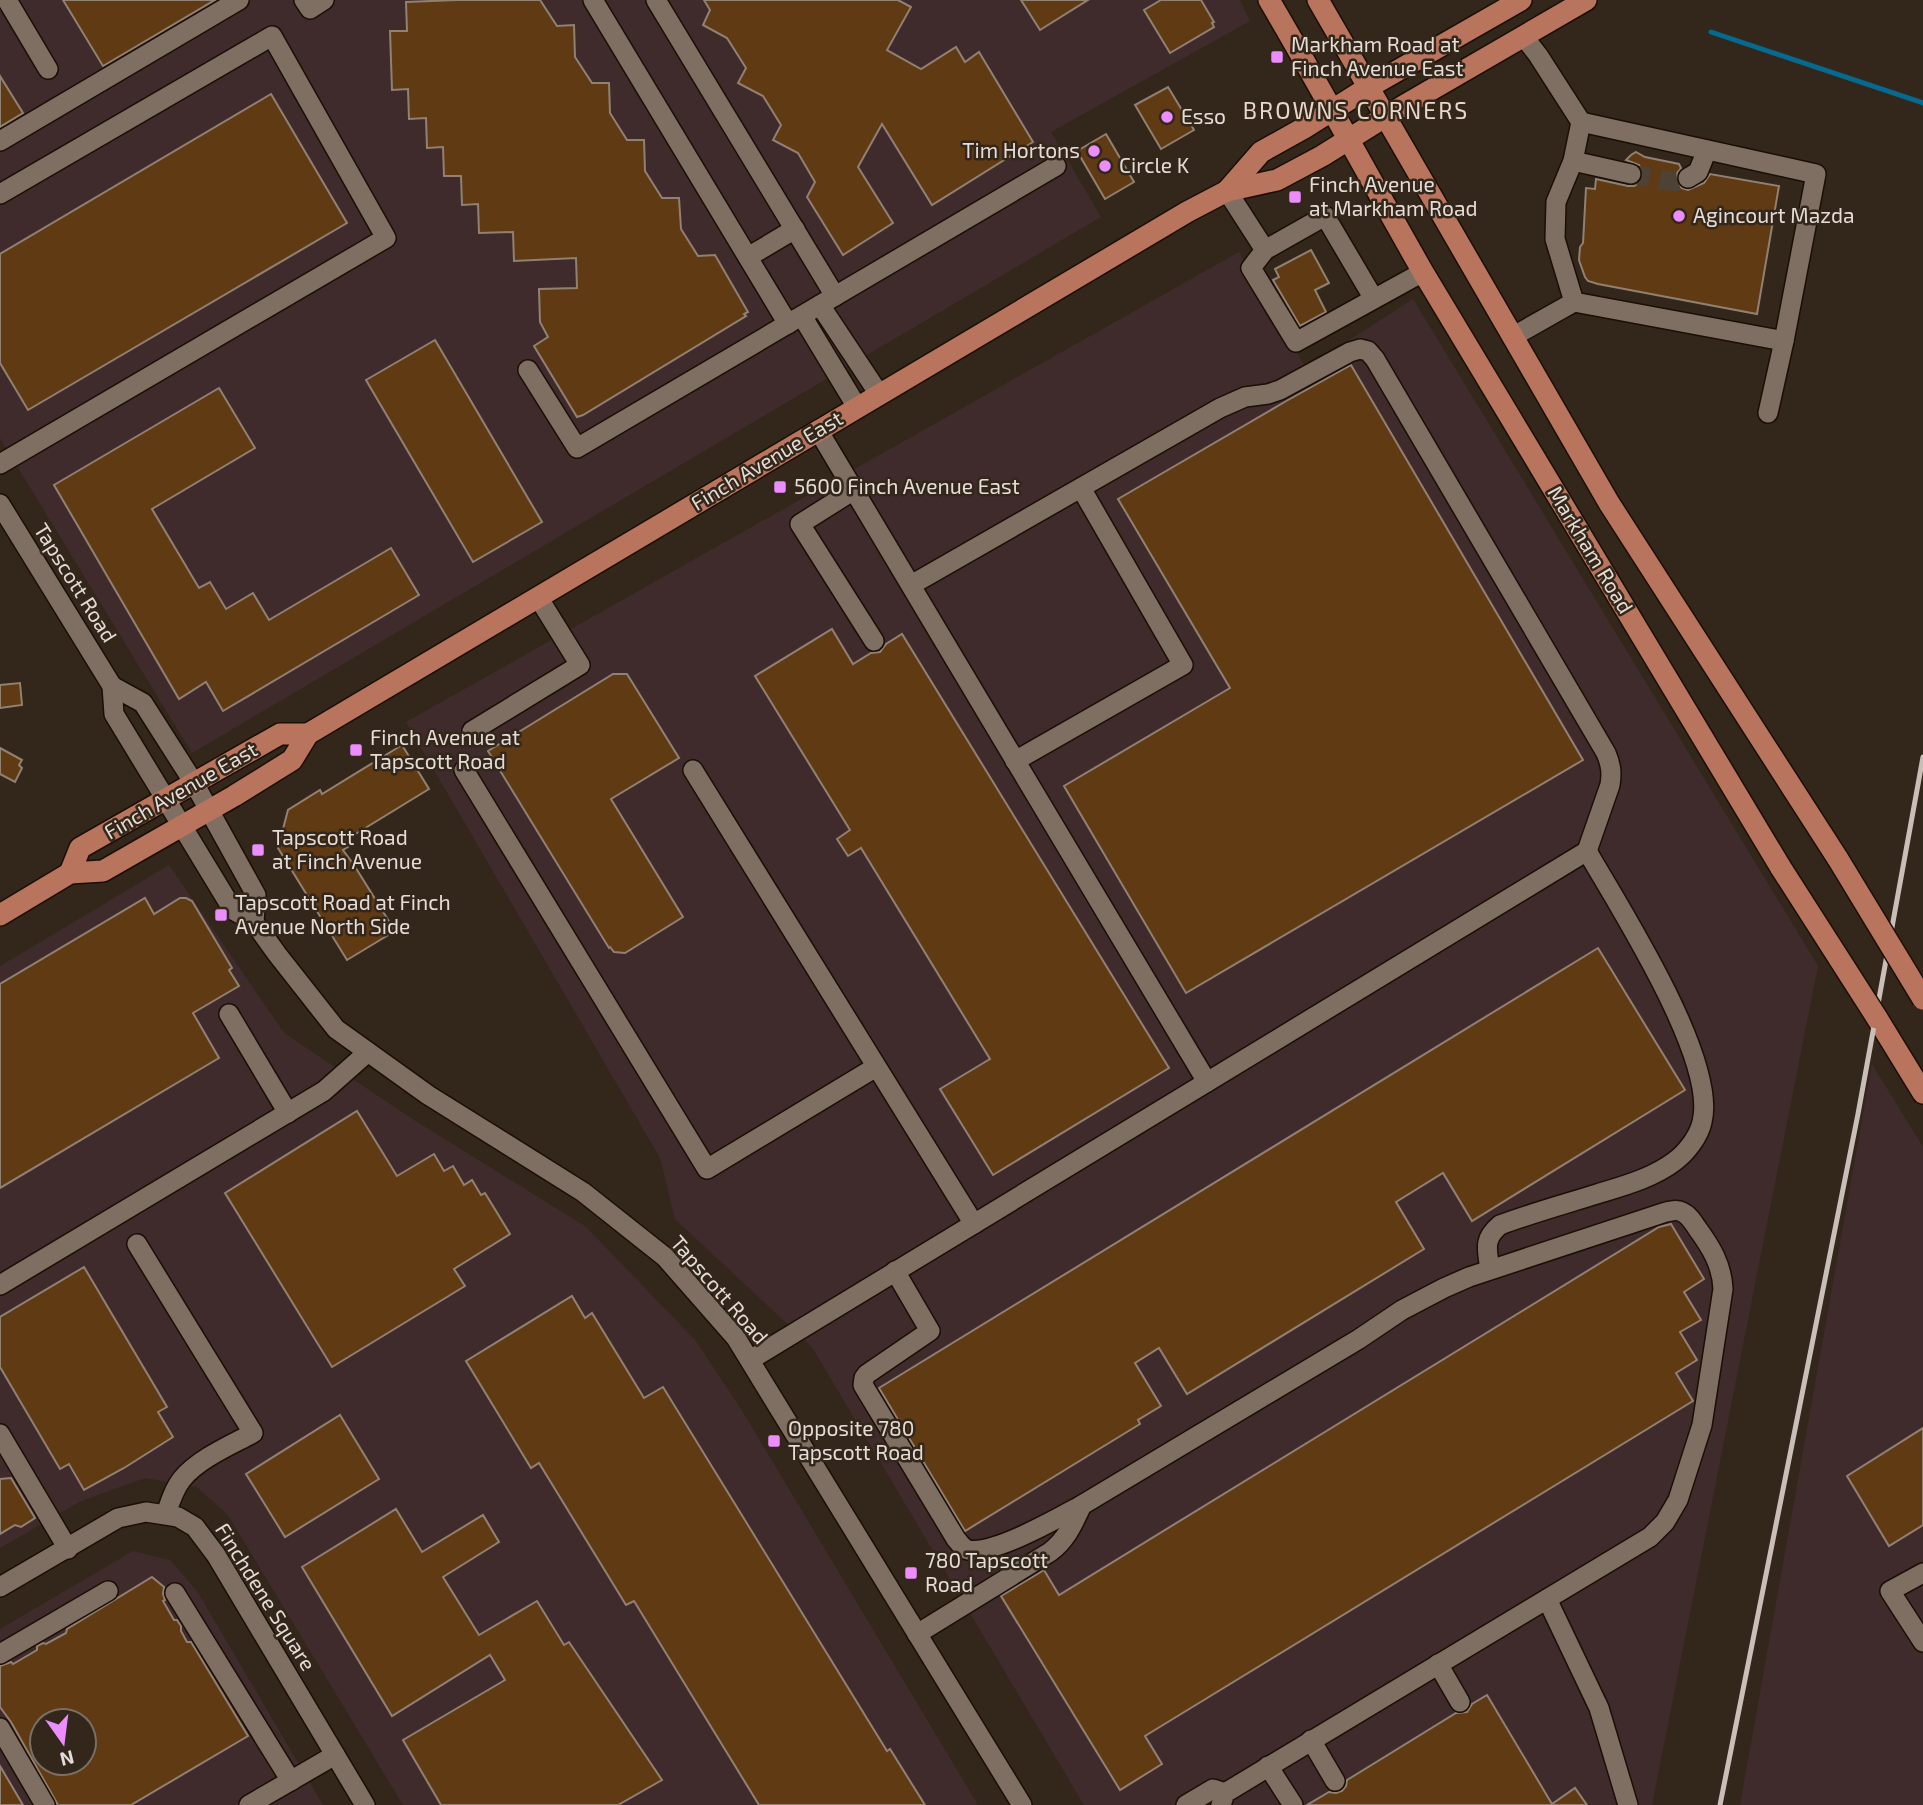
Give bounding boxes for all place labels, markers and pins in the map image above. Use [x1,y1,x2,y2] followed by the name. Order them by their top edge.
[1291,31,1463,80] place label: Markham Road at Finch Avenue East
[1269,49,1285,65] marker: Markham Road at Finch Avenue East
[1181,103,1226,128] place label: Esso
[1159,109,1175,125] marker: Esso
[962,137,1080,162] place label: Tim Hortons
[1086,143,1102,159] marker: Tim Hortons
[1119,152,1190,177] place label: Circle K
[1097,158,1113,174] marker: Circle K
[1309,171,1477,220] place label: Finch Avenue at Markham Road
[1287,189,1303,205] marker: Finch Avenue at Markham Road
[1693,202,1855,227] place label: Agincourt Mazda
[1671,208,1687,224] marker: Agincourt Mazda
[794,473,1020,498] place label: 5600 Finch Avenue East
[772,479,788,495] marker: 5600 Finch Avenue East
[370,724,520,773] place label: Finch Avenue at Tapscott Road
[348,742,364,758] marker: Finch Avenue at Tapscott Road
[272,824,422,873] place label: Tapscott Road at Finch Avenue
[250,842,266,858] marker: Tapscott Road at Finch Avenue
[235,889,451,938] place label: Tapscott Road at Finch Avenue North Side
[213,907,229,923] marker: Tapscott Road at Finch Avenue North Side
[788,1415,924,1464] place label: Opposite 780 Tapscott Road
[766,1433,782,1449] marker: Opposite 780 Tapscott Road
[925,1547,1048,1596] place label: 780 Tapscott Road
[903,1565,919,1581] marker: 780 Tapscott Road

